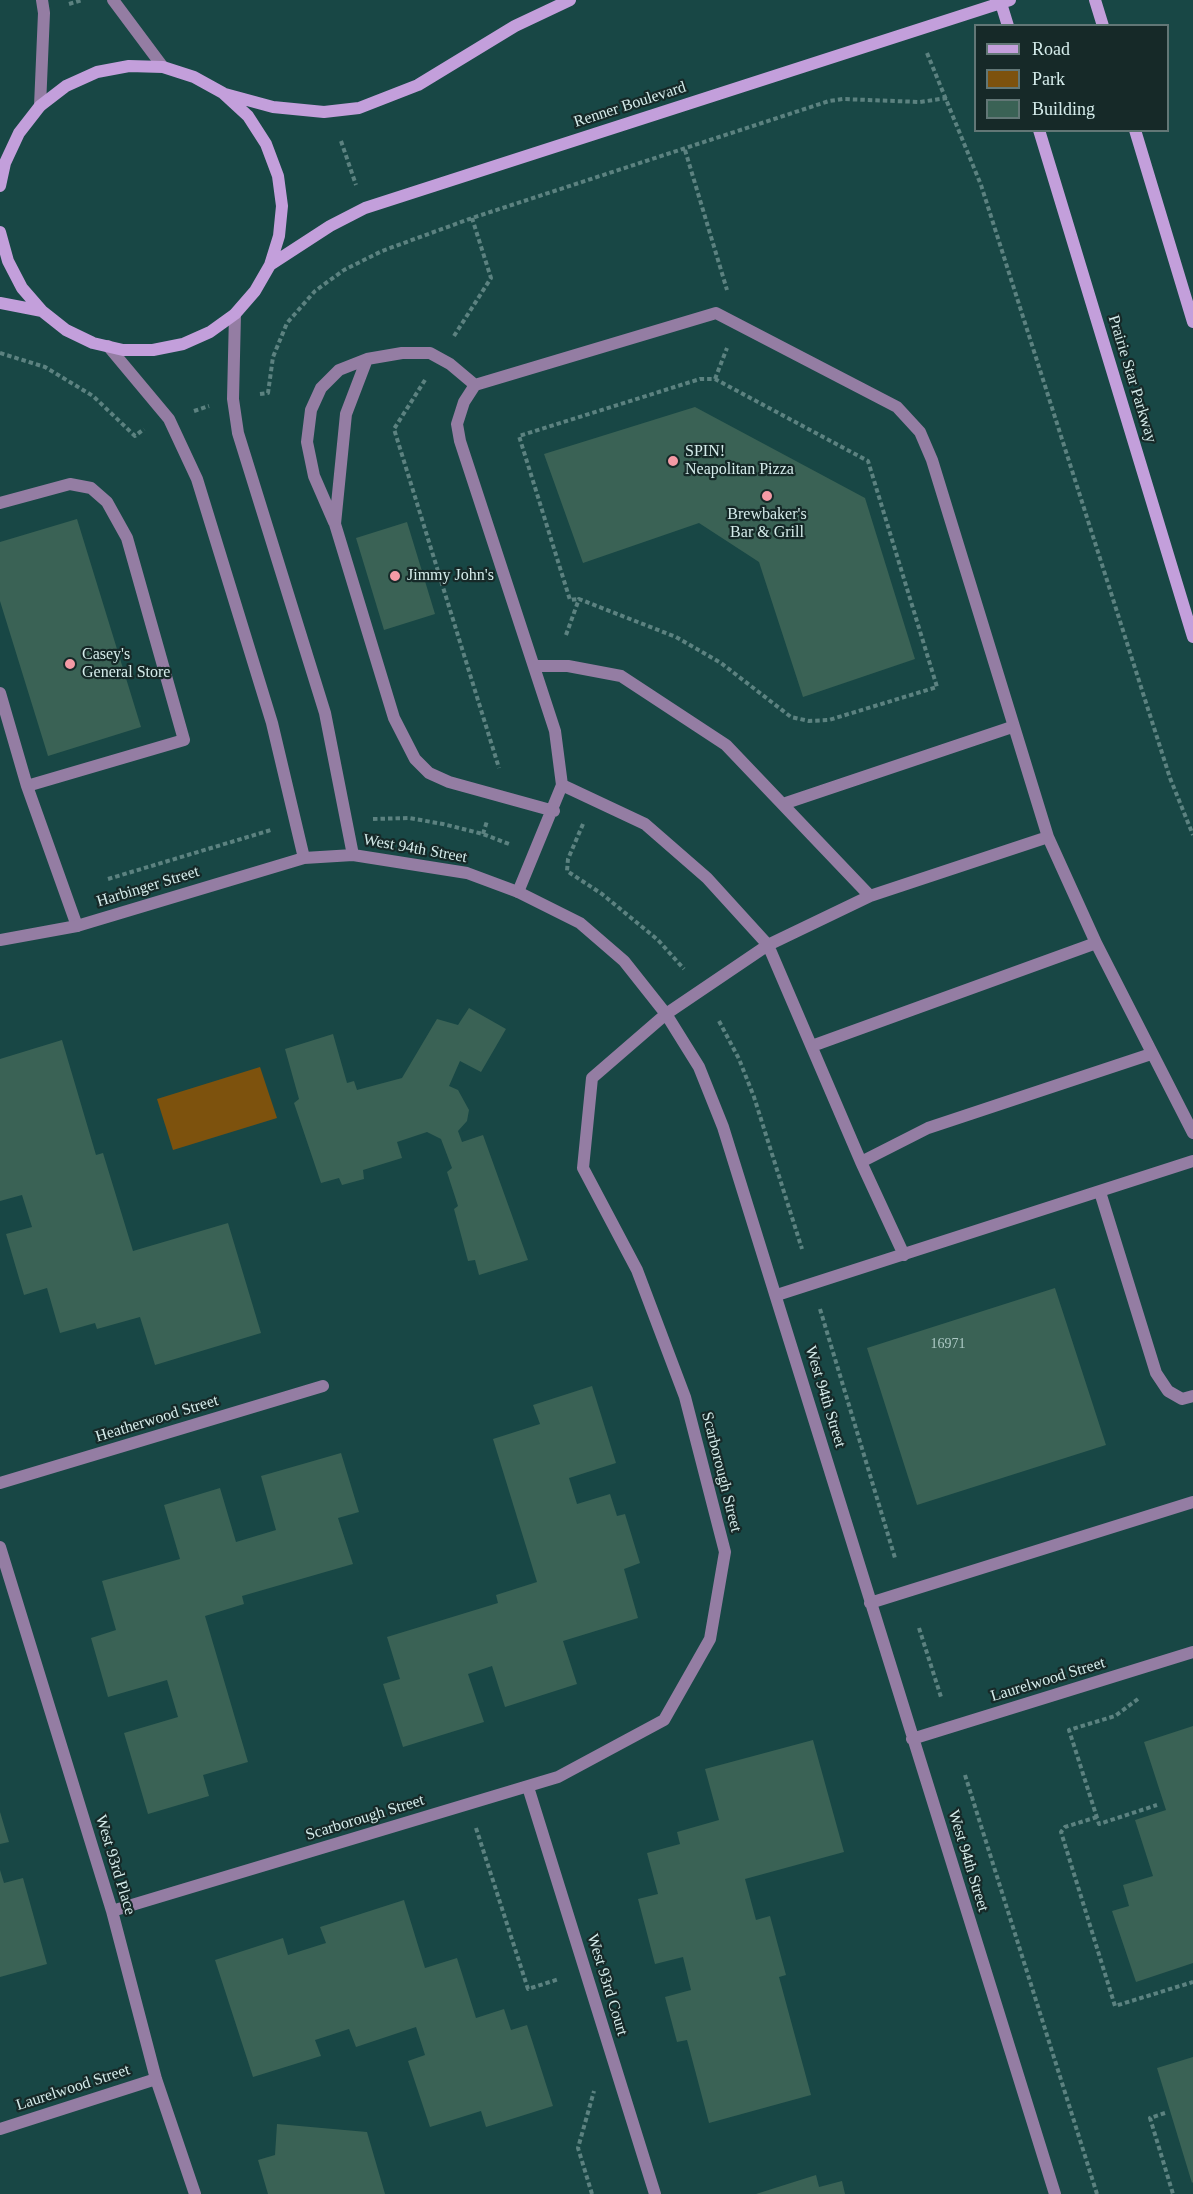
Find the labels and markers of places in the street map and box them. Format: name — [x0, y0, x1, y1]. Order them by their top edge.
place label: SPIN! Neapolitan Pizza — [685, 442, 794, 480]
marker: SPIN! Neapolitan Pizza — [666, 454, 680, 468]
marker: Brewbaker's Bar & Grill — [760, 489, 774, 503]
place label: Brewbaker's Bar & Grill — [727, 505, 807, 543]
place label: Jimmy John's — [407, 566, 494, 586]
marker: Jimmy John's — [388, 569, 402, 583]
place label: Casey's General Store — [82, 645, 170, 683]
marker: Casey's General Store — [63, 657, 77, 671]

